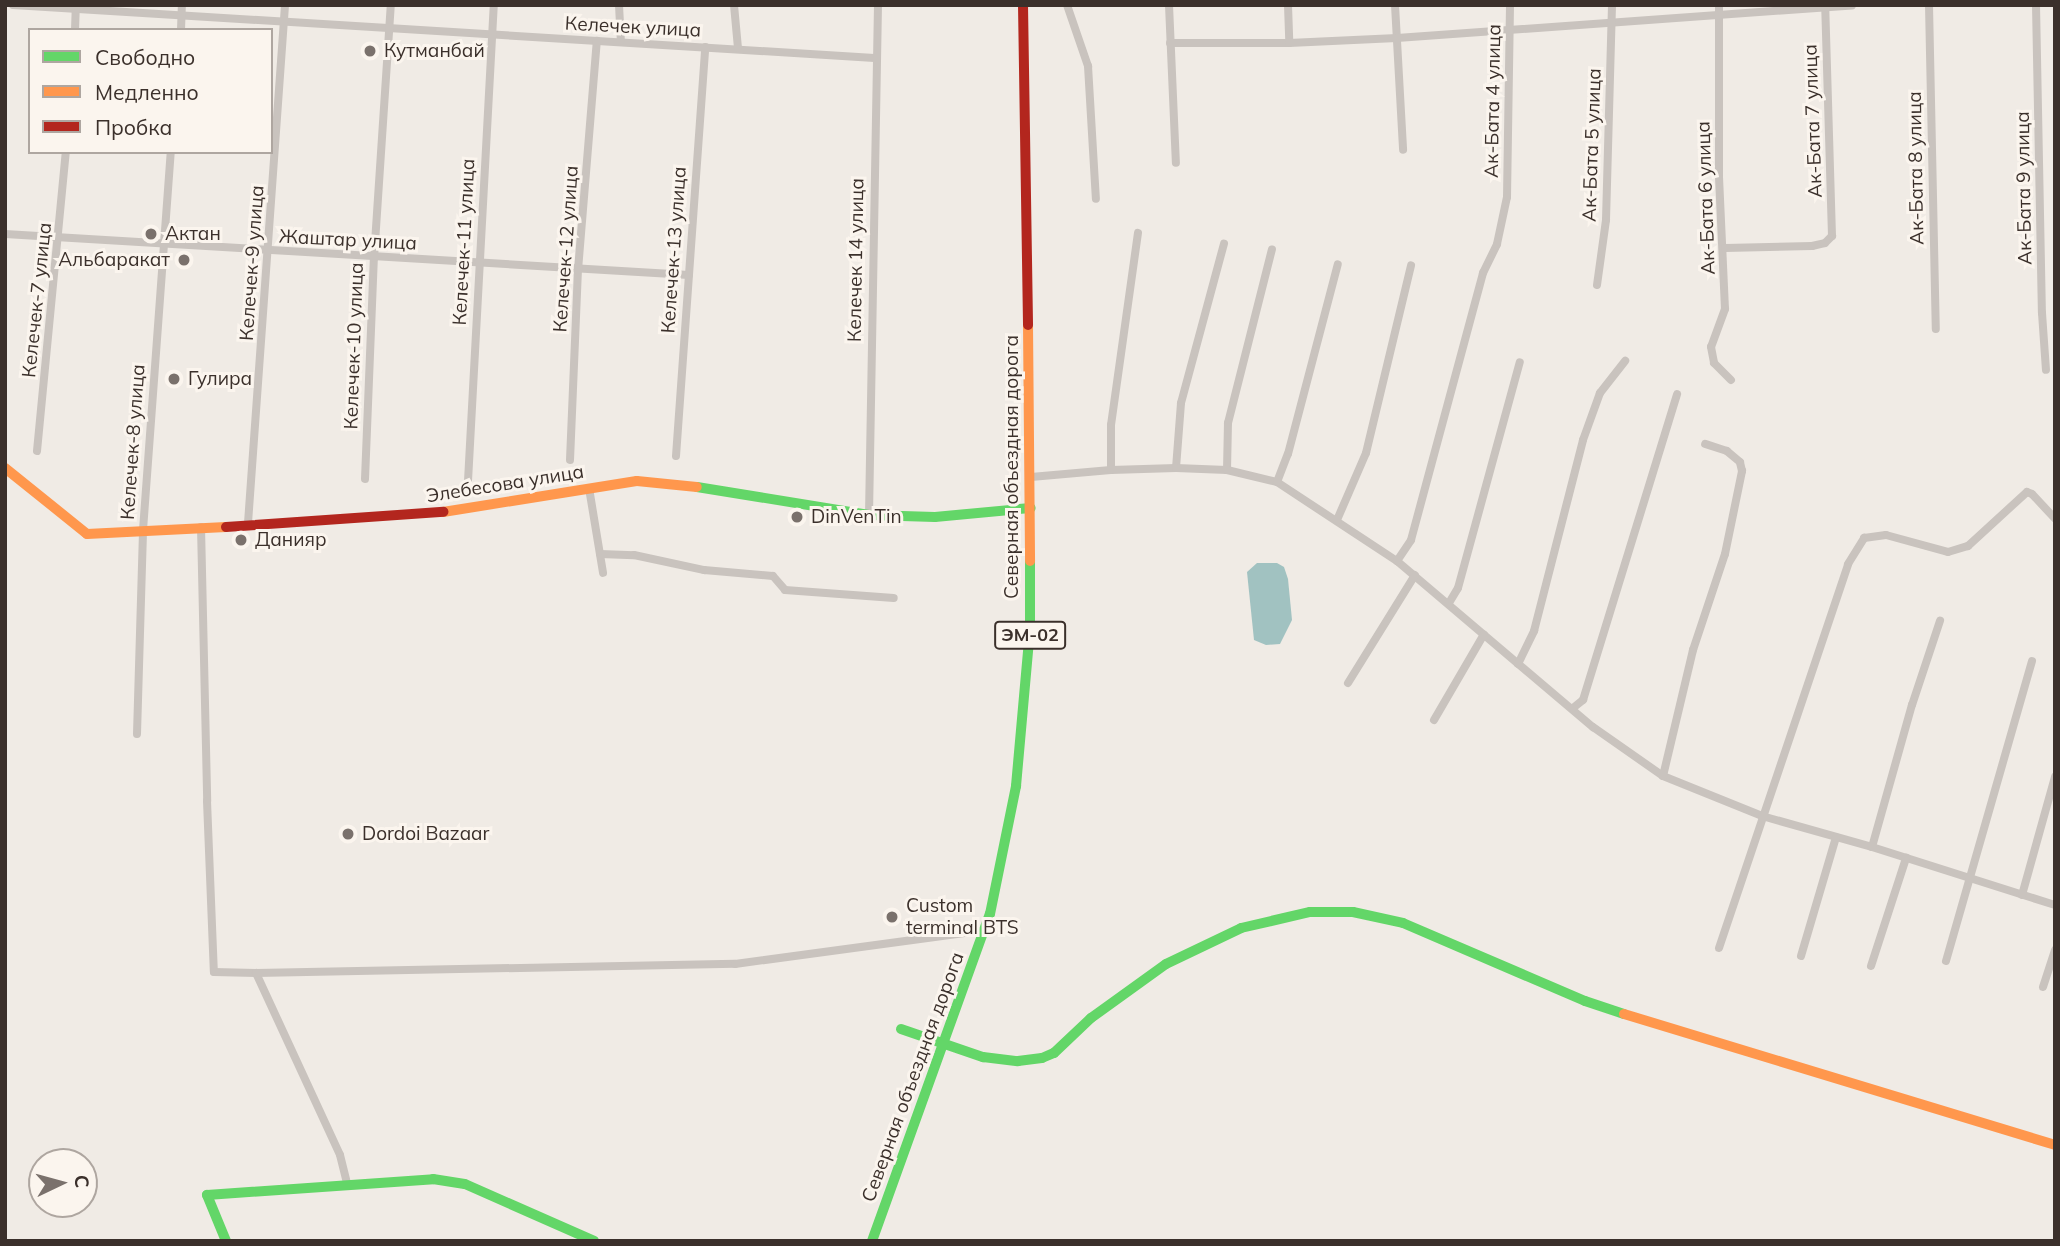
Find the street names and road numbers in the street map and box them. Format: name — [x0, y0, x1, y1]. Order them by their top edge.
street label: Келечек улица — [564, 12, 702, 42]
street label: Ак-Бата 4 улица — [1480, 24, 1506, 178]
street label: Ак-Бата 7 улица — [1799, 44, 1827, 198]
street label: Ак-Бата 5 улица — [1578, 68, 1606, 222]
street label: Ак-Бата 8 улица — [1903, 91, 1929, 245]
street label: Ак-Бата 9 улица — [2011, 111, 2037, 265]
street label: Ак-Бата 6 улица — [1692, 121, 1720, 275]
street label: Келечек-11 улица — [448, 158, 480, 326]
street label: Келечек-12 улица — [549, 165, 583, 333]
street label: Келечек-13 улица — [657, 166, 691, 334]
street label: Келечек 14 улица — [843, 178, 869, 342]
street label: Келечек-9 улица — [235, 184, 269, 342]
street label: Келечек-7 улица — [18, 221, 56, 379]
street label: Жаштар улица — [278, 225, 418, 255]
street label: Келечек-10 улица — [340, 262, 368, 430]
street label: Северная объездная дорога — [1001, 335, 1023, 599]
street label: Келечек-8 улица — [116, 363, 150, 521]
street label: Элебесова улица — [425, 460, 585, 508]
road number: ЭМ-02 — [993, 620, 1067, 650]
street label: Северная объездная дорога — [857, 949, 969, 1205]

